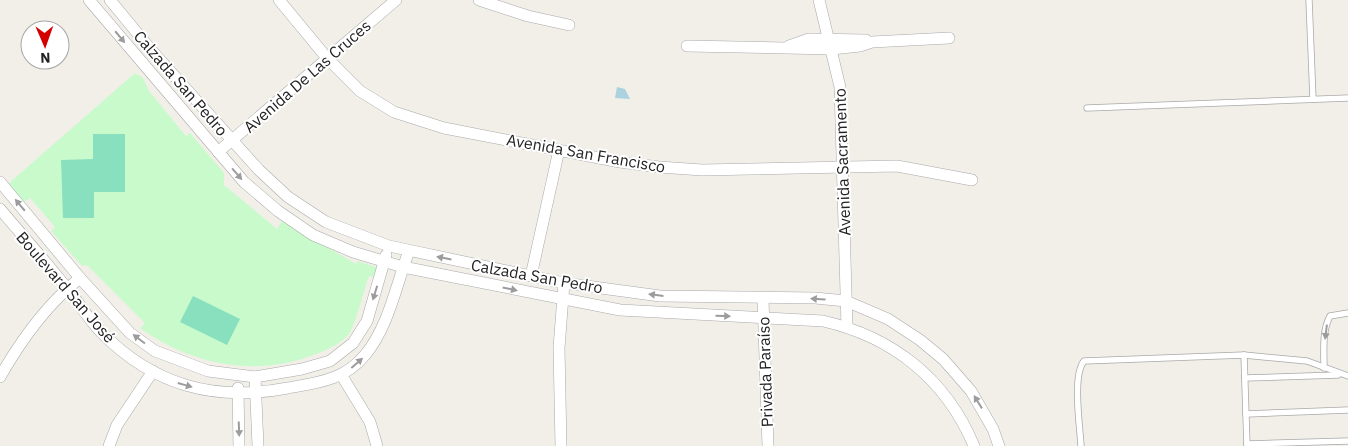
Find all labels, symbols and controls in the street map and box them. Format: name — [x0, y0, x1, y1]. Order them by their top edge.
street label: Avenida De Las Cruces — [239, 15, 375, 137]
north arrow — [20, 20, 70, 70]
street label: Calzada San Pedro — [130, 26, 232, 140]
one-way arrow — [115, 30, 126, 43]
text: N — [40, 49, 51, 67]
street label: Avenida Sacramento — [829, 88, 855, 236]
street label: Avenida San Francisco — [505, 129, 667, 177]
one-way arrow — [232, 167, 243, 180]
one-way arrow — [14, 199, 25, 212]
street label: Boulevard San José — [12, 227, 120, 347]
one-way arrow — [437, 254, 452, 262]
street label: Calzada San Pedro — [470, 255, 604, 297]
one-way arrow — [371, 286, 379, 301]
one-way arrow — [502, 286, 518, 294]
one-way arrow — [648, 291, 664, 299]
one-way arrow — [810, 295, 826, 303]
one-way arrow — [715, 312, 731, 320]
street label: Privada Paraíso — [753, 316, 777, 428]
one-way arrow — [1322, 325, 1330, 341]
one-way arrow — [133, 334, 146, 345]
one-way arrow — [350, 357, 362, 369]
one-way arrow — [177, 381, 192, 389]
one-way arrow — [974, 396, 983, 409]
one-way arrow — [235, 421, 243, 437]

